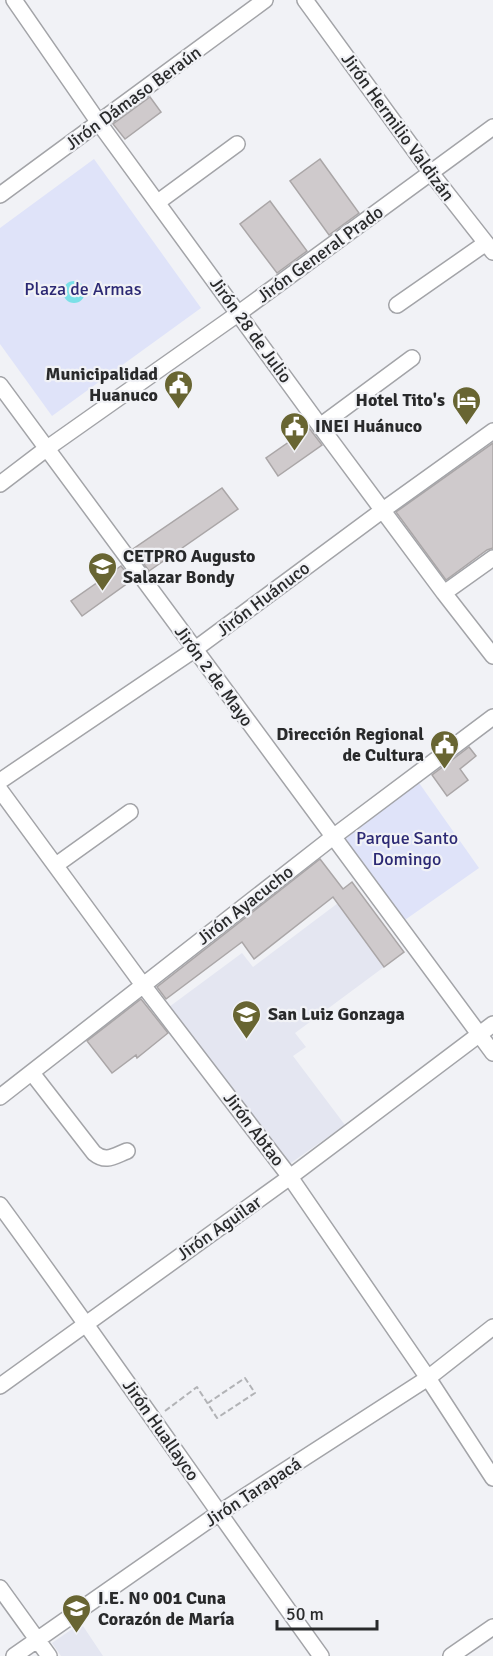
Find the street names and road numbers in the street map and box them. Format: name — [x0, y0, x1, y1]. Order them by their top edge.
street label: Jirón Dámaso Beraún — [61, 41, 205, 155]
street label: Jirón Hermilio Valdizán — [337, 49, 459, 205]
street label: Jirón General Prado — [252, 201, 388, 307]
street label: Jirón 28 de Julio — [205, 273, 297, 387]
street label: Jirón Huánuco — [212, 557, 314, 641]
street label: Jirón 2 de Mayo — [170, 621, 258, 731]
street label: Jirón Ayacucho — [192, 861, 298, 949]
street label: Jirón Abtao — [219, 1087, 289, 1171]
street label: Jirón Aguilar — [172, 1191, 266, 1265]
street label: Jirón Huallayco — [118, 1375, 204, 1485]
street label: Jirón Tarapacá — [201, 1453, 305, 1531]

